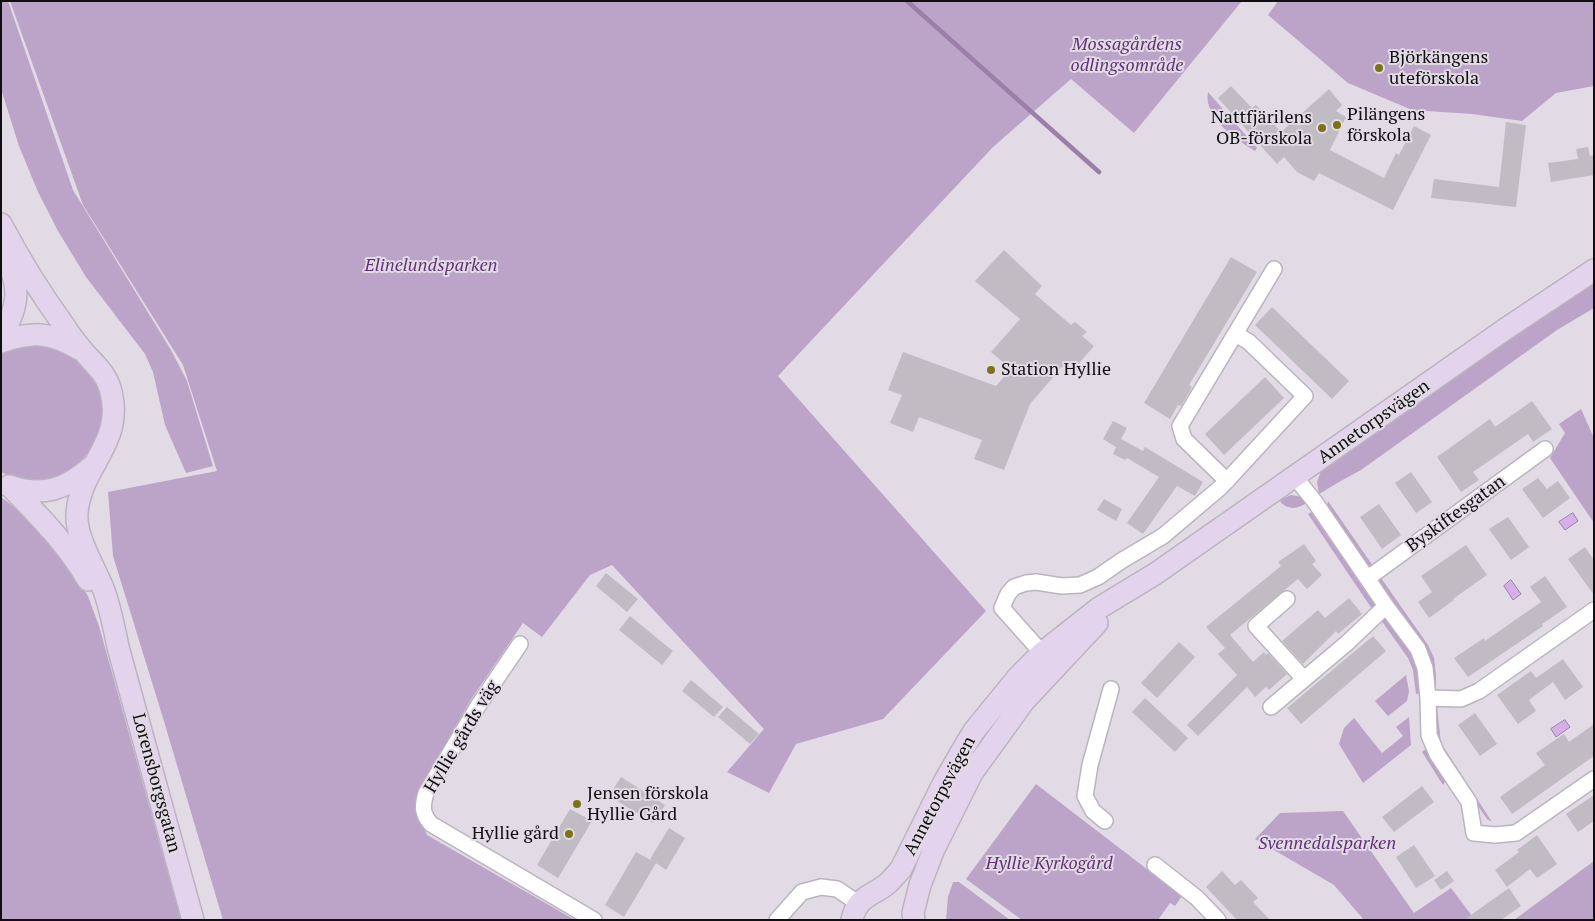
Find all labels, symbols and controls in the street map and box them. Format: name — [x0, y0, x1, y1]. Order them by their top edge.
park label: Mossagårdens odlingsområde — [1071, 34, 1183, 76]
place label: Björkängens uteförskola — [1389, 47, 1488, 90]
marker: Björkängens uteförskola — [1373, 62, 1385, 74]
place label: Pilängens förskola — [1347, 104, 1425, 146]
place label: Nattfjärilens OB-förskola — [1211, 107, 1312, 150]
marker: Pilängens förskola — [1331, 119, 1343, 131]
marker: Nattfjärilens OB-förskola — [1316, 122, 1328, 134]
park label: Elinelundsparken — [364, 255, 498, 277]
place label: Station Hyllie — [1001, 359, 1111, 381]
marker: Station Hyllie — [985, 364, 997, 376]
street label: Annetorpsvägen — [1314, 375, 1434, 469]
street label: Byskiftesgatan — [1402, 471, 1510, 557]
street label: Hyllie gårds väg — [420, 677, 504, 797]
street label: Lorensborgsgatan — [127, 711, 185, 855]
street label: Annetorpsvägen — [900, 733, 980, 859]
place label: Jensen förskola Hyllie Gård — [587, 783, 709, 826]
marker: Jensen förskola Hyllie Gård — [571, 798, 583, 810]
place label: Hyllie gård — [472, 823, 559, 845]
marker: Hyllie gård — [563, 828, 575, 840]
park label: Svennedalsparken — [1258, 833, 1396, 855]
park label: Hyllie Kyrkogård — [985, 853, 1113, 875]

